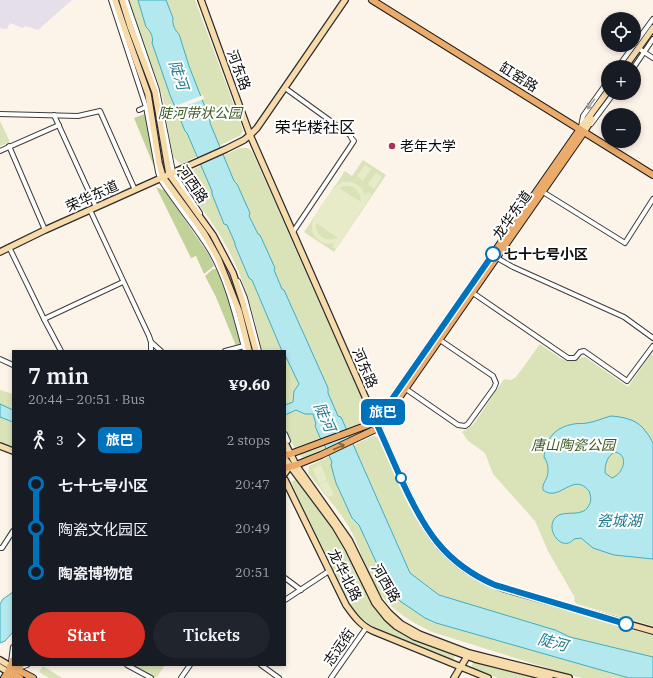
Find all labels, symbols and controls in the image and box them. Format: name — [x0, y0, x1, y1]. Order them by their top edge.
map controls — [601, 12, 641, 148]
button: locate — [601, 12, 641, 52]
street label: 河东路 — [223, 47, 255, 93]
water label: 陡河 — [165, 58, 194, 95]
street label: 缸窑路 — [496, 58, 542, 96]
button: + — [601, 60, 641, 100]
one-way arrow — [587, 99, 596, 110]
park label: 陡河带状公园 — [158, 104, 244, 122]
button: − — [601, 108, 641, 148]
district label: 荣华楼社区 — [275, 117, 355, 137]
place label: 老年大学 — [400, 137, 456, 155]
marker: 老年大学 — [387, 141, 397, 151]
street label: 河西路 — [174, 162, 212, 206]
street label: 荣华东道 — [63, 176, 121, 216]
street label: 龙华东道 — [489, 187, 535, 243]
place label: 七十七号小区 — [504, 245, 588, 263]
marker: 七十七号小区 — [485, 246, 501, 262]
street label: 河东路 — [348, 345, 382, 391]
text: 7 min — [28, 361, 89, 390]
text: ¥9.60 — [229, 375, 270, 394]
text: 20:44 – 20:51 · Bus — [28, 391, 145, 408]
water label: 陡河 — [310, 399, 341, 437]
line badge: 旅巴 — [365, 399, 401, 425]
text: 旅巴 — [369, 403, 397, 421]
icon: walk — [28, 429, 50, 451]
icon: forward — [70, 429, 92, 451]
text: 旅巴 — [106, 431, 134, 449]
text: 3 — [56, 432, 64, 449]
text: 2 stops — [227, 432, 270, 449]
park label: 唐山陶瓷公园 — [531, 436, 617, 454]
one-way arrow — [332, 443, 344, 450]
unlabelled marker — [395, 472, 407, 484]
text: 七十七号小区 — [58, 476, 148, 495]
text: 20:47 — [235, 476, 270, 493]
water label: 瓷城湖 — [596, 511, 643, 530]
text: 陶瓷文化园区 — [58, 520, 148, 539]
text: 20:49 — [235, 520, 270, 537]
street label: 龙华北路 — [324, 546, 366, 604]
street label: 河西路 — [368, 560, 404, 606]
text: 陶瓷博物馆 — [58, 564, 133, 583]
text: 20:51 — [235, 564, 270, 581]
button: Start — [28, 612, 145, 658]
button: Tickets — [153, 612, 270, 658]
unlabelled marker — [618, 616, 634, 632]
street label: 志远街 — [320, 625, 358, 669]
water label: 陡河 — [536, 629, 573, 656]

